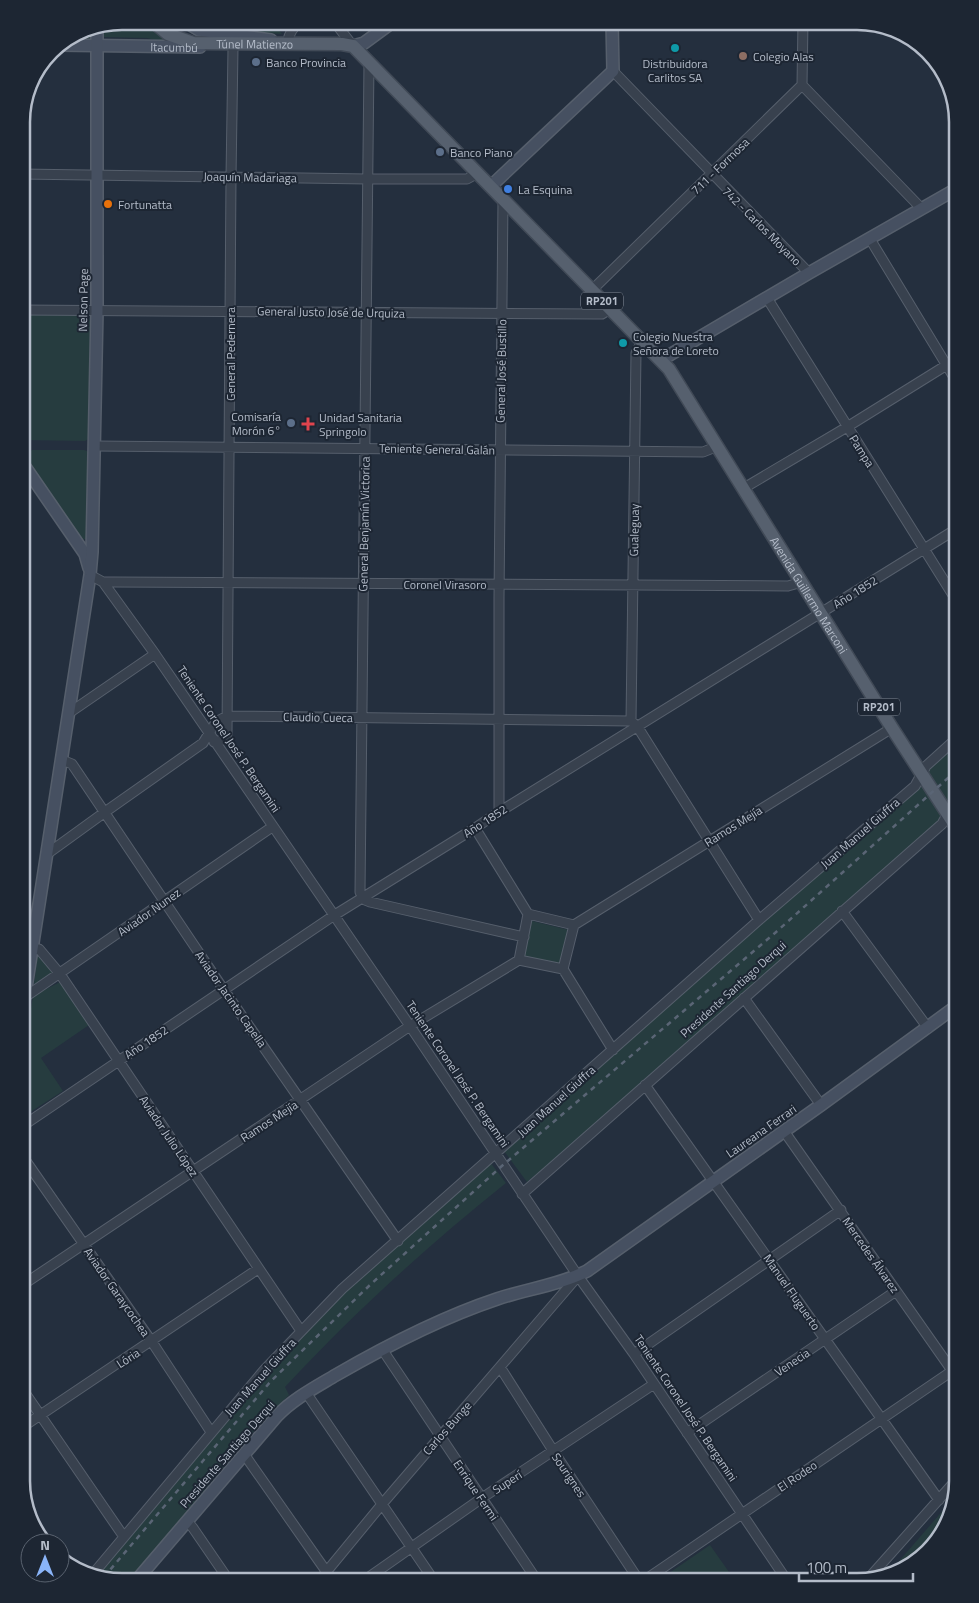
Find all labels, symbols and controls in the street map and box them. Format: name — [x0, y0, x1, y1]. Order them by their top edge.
street label: Túnel Matienzo — [216, 34, 293, 53]
street label: Itacumbú — [150, 37, 198, 56]
marker: Distribuidora Carlitos SA — [669, 42, 681, 54]
place label: Colegio Alas — [753, 47, 814, 66]
marker: Colegio Alas — [737, 50, 749, 62]
place label: Banco Provincia — [266, 53, 346, 72]
place label: Distribuidora Carlitos SA — [642, 54, 708, 87]
marker: Banco Provincia — [250, 56, 262, 68]
street label: 711 - Formosa — [686, 133, 754, 199]
place label: Banco Piano — [450, 143, 513, 162]
marker: Banco Piano — [434, 146, 446, 158]
street label: Joaquín Madariaga — [203, 167, 297, 187]
place label: La Esquina — [518, 180, 572, 199]
street label: 742 - Carlos Moyano — [718, 182, 806, 270]
marker: La Esquina — [502, 183, 514, 195]
place label: Fortunatta — [118, 195, 172, 214]
marker: Fortunatta — [102, 198, 114, 210]
street label: Nelson Page — [73, 268, 93, 332]
road number: RP201 — [581, 292, 623, 310]
street label: General Justo José de Urquiza — [257, 301, 405, 323]
street label: General Pedernera — [221, 307, 240, 401]
street label: General José Bustillo — [491, 319, 511, 423]
place label: Colegio Nuestra Señora de Loreto — [633, 327, 719, 360]
marker: Colegio Nuestra Señora de Loreto — [617, 337, 629, 349]
place label: Comisaría Morón 6° — [231, 407, 281, 440]
place label: Unidad Sanitaria Springolo — [319, 408, 402, 441]
marker: Comisaría Morón 6° — [285, 417, 297, 429]
marker: Unidad Sanitaria Springolo — [301, 417, 315, 431]
street label: Pampa — [845, 431, 879, 471]
street label: Teniente General Galán — [379, 438, 495, 460]
street label: General Benjamín Victorica — [353, 456, 375, 592]
street label: Gualeguay — [624, 503, 644, 557]
street label: Avenida Guillermo Marconi — [766, 532, 853, 657]
street label: Año 1852 — [829, 571, 881, 613]
street label: Coronel Virasoro — [403, 575, 487, 594]
street label: Teniente Coronel José P. Bergamini — [173, 662, 285, 816]
road number: RP201 — [858, 699, 900, 716]
street label: Claudio Cueca — [283, 707, 353, 727]
street label: Juan Manuel Giuffra — [816, 793, 904, 873]
street label: Año 1852 — [459, 800, 511, 842]
street label: Ramos Mejía — [700, 801, 766, 851]
street label: Aviador Nunez — [114, 883, 184, 941]
street label: Presidente Santiago Derqui — [676, 936, 790, 1042]
street label: Aviador Jacinto Capella — [190, 947, 272, 1051]
street label: Teniente Coronel José P. Bergamini — [402, 997, 514, 1151]
street label: Año 1852 — [120, 1020, 172, 1064]
street label: Juan Manuel Giuffra — [513, 1061, 599, 1141]
street label: Aviador Julio López — [135, 1091, 203, 1181]
street label: Ramos Mejía — [236, 1095, 302, 1147]
street label: Laureana Ferrari — [722, 1100, 800, 1162]
street label: Mercedes Álvarez — [838, 1213, 904, 1297]
street label: Aviador Garaycochea — [79, 1243, 155, 1341]
street label: Manuel Fluguerto — [759, 1250, 825, 1334]
street label: Teniente Coronel José P. Bergamini — [630, 1331, 742, 1485]
street label: Juan Manuel Giuffra — [220, 1334, 300, 1420]
street label: Lória — [112, 1343, 144, 1373]
street label: Venecia — [771, 1343, 813, 1381]
street label: Presidente Santiago Derqui — [175, 1396, 279, 1512]
street label: Carlos Bunge — [418, 1397, 476, 1459]
street label: Sourignes — [547, 1449, 591, 1501]
street label: Enrique Fermi — [448, 1456, 504, 1524]
street label: El Rodeo — [773, 1456, 821, 1496]
street label: Superí — [488, 1465, 527, 1499]
north arrow — [20, 1533, 70, 1583]
text: N — [40, 1534, 50, 1555]
scale bar — [799, 1550, 913, 1582]
text: 100 m — [806, 1556, 847, 1579]

